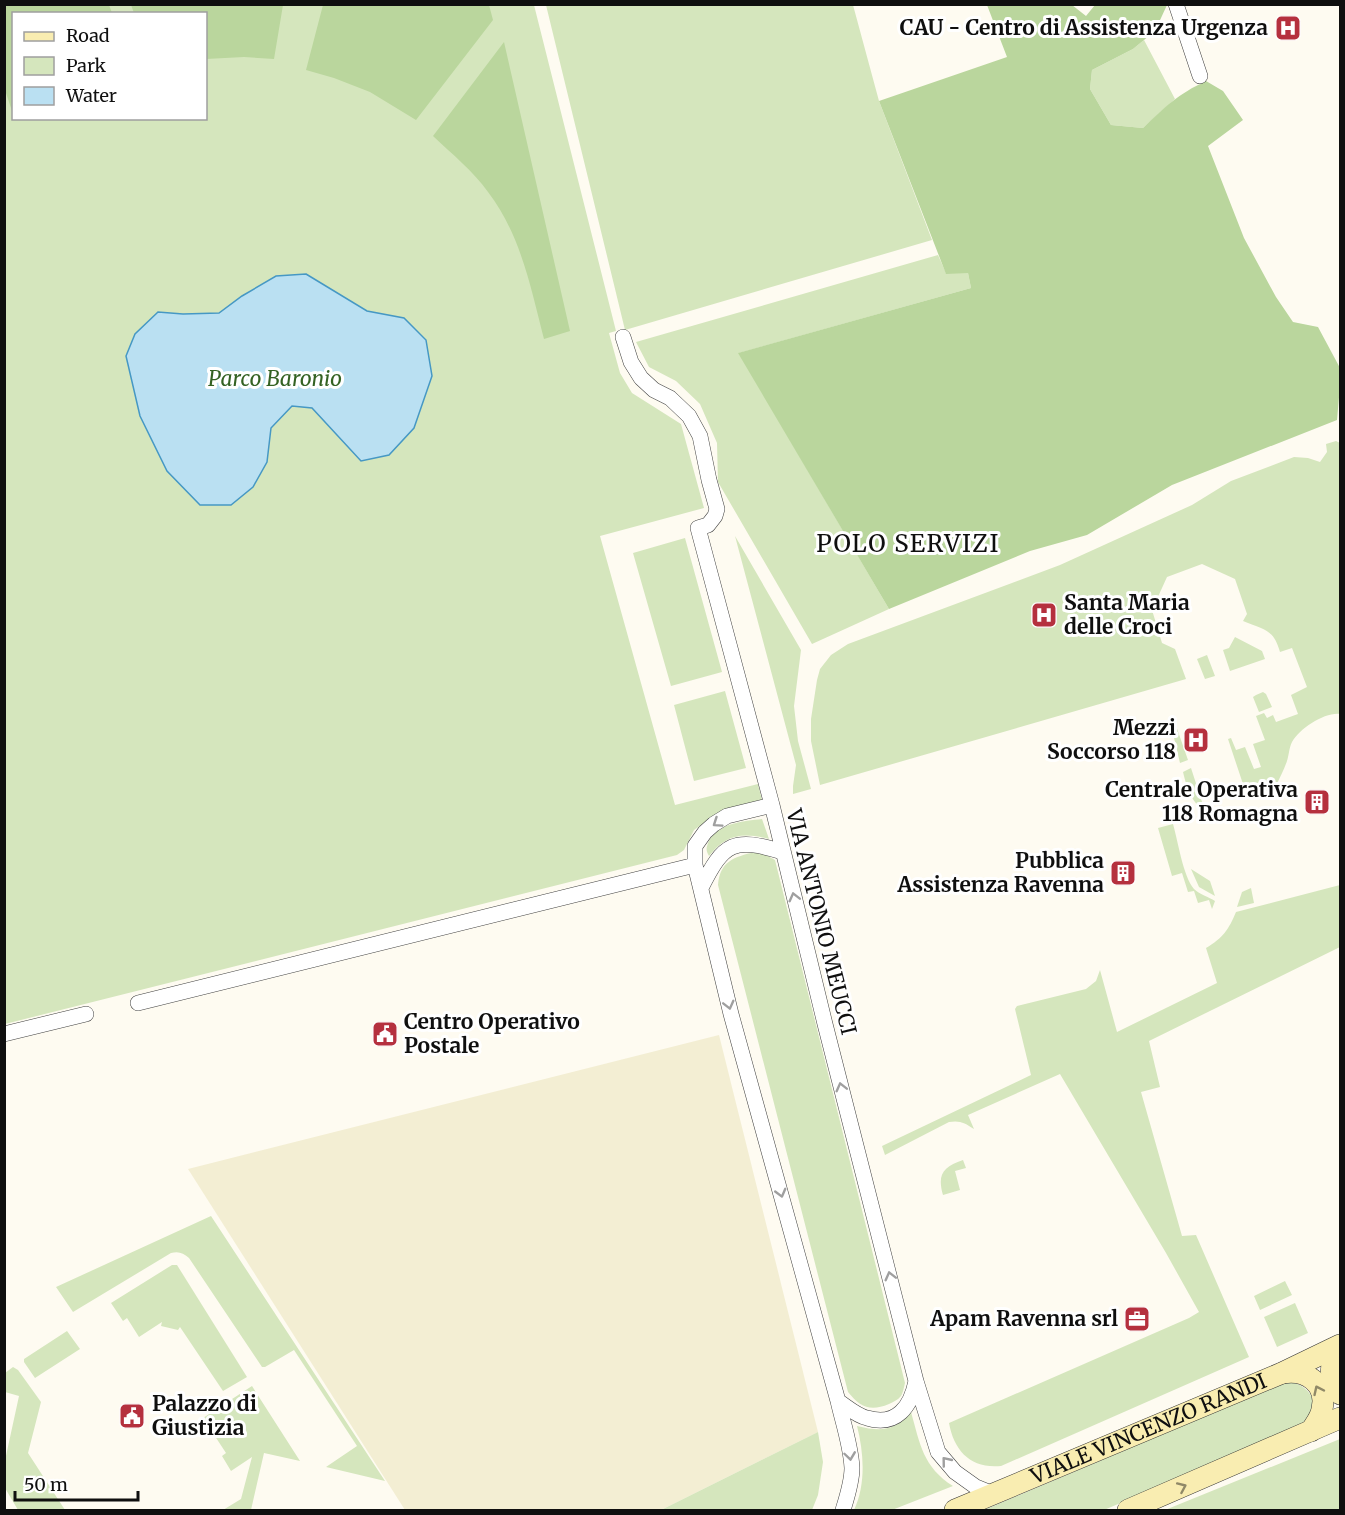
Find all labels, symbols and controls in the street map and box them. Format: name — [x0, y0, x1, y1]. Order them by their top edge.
legend — [12, 12, 207, 120]
hospital icon: CAU - Centro di Assistenza Urgenza — [1273, 13, 1303, 43]
place label: CAU - Centro di Assistenza Urgenza — [900, 14, 1268, 41]
text: Road — [66, 24, 110, 47]
text: Park — [66, 54, 107, 77]
text: Water — [65, 84, 117, 107]
park label: Parco Baronio — [208, 365, 342, 392]
district label: POLO SERVIZI — [816, 528, 1000, 559]
place label: Santa Maria delle Croci — [1064, 589, 1190, 640]
hospital icon: Santa Maria delle Croci — [1029, 600, 1059, 630]
place label: Mezzi Soccorso 118 — [1047, 714, 1176, 765]
hospital icon: Mezzi Soccorso 118 — [1181, 725, 1211, 755]
place label: Centrale Operativa 118 Romagna — [1105, 776, 1298, 827]
building icon: Centrale Operativa 118 Romagna — [1302, 787, 1332, 817]
street label: VIA ANTONIO MEUCCI — [780, 805, 863, 1038]
one-way arrow — [712, 816, 723, 827]
place label: Pubblica Assistenza Ravenna — [896, 847, 1104, 898]
building icon: Pubblica Assistenza Ravenna — [1108, 858, 1138, 888]
one-way arrow — [789, 892, 802, 902]
one-way arrow — [722, 1000, 735, 1010]
place label: Centro Operativo Postale — [404, 1008, 580, 1059]
public building icon: Centro Operativo Postale — [370, 1019, 400, 1049]
one-way arrow — [836, 1082, 849, 1092]
one-way arrow — [773, 1188, 786, 1198]
one-way arrow — [884, 1271, 897, 1281]
office icon: Apam Ravenna srl — [1122, 1304, 1152, 1334]
place label: Apam Ravenna srl — [929, 1305, 1118, 1332]
street label: VIALE VINCENZO RANDI — [1026, 1367, 1271, 1490]
one-way arrow — [1314, 1385, 1326, 1396]
place label: Palazzo di Giustizia — [152, 1390, 257, 1441]
public building icon: Palazzo di Giustizia — [117, 1401, 147, 1431]
one-way arrow — [844, 1451, 856, 1460]
one-way arrow — [942, 1457, 953, 1468]
scale bar — [15, 1464, 138, 1502]
text: 50 m — [24, 1473, 68, 1496]
one-way arrow — [1176, 1482, 1187, 1494]

